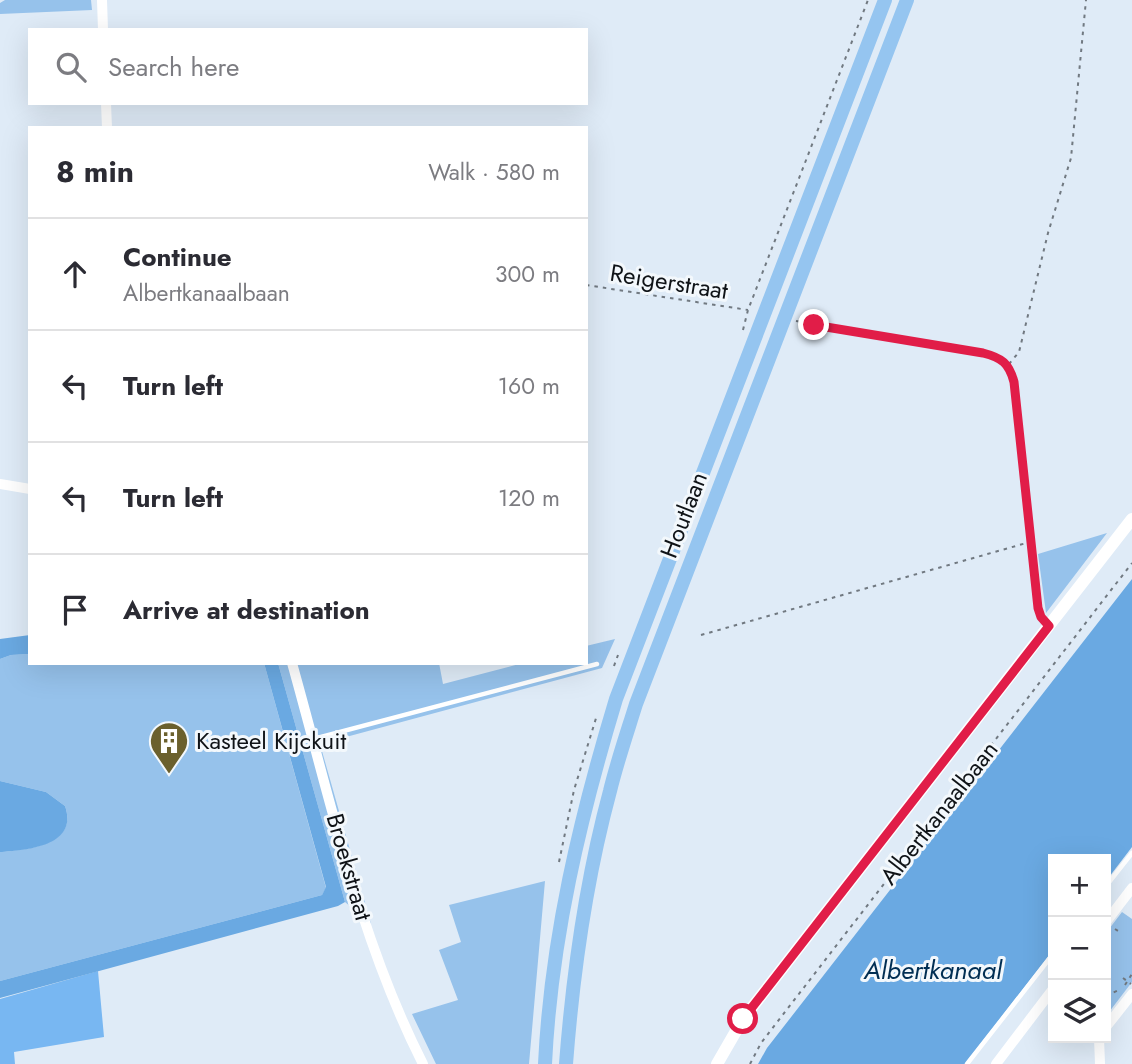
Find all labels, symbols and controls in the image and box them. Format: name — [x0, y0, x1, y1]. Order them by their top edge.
search box — [28, 28, 588, 105]
icon: search — [52, 48, 90, 86]
text: Search here — [108, 48, 240, 86]
text: 8 min — [56, 150, 134, 193]
text: Walk · 580 m — [428, 155, 560, 189]
text: Continue — [123, 238, 232, 276]
icon: ahead — [56, 255, 94, 293]
street label: Reigerstraat — [608, 255, 731, 308]
text: 300 m — [495, 257, 560, 291]
text: Albertkanaalbaan — [123, 276, 290, 310]
route end — [798, 309, 829, 340]
icon: left — [56, 367, 94, 405]
text: Turn left — [123, 367, 223, 405]
text: 160 m — [498, 369, 560, 403]
street label: Houtlaan — [651, 467, 716, 563]
icon: left — [56, 479, 94, 517]
text: Turn left — [123, 479, 223, 517]
text: 120 m — [498, 481, 560, 515]
icon: arrive — [56, 591, 94, 629]
text: Arrive at destination — [123, 591, 370, 629]
building icon: Kasteel Kijckuit — [148, 720, 190, 775]
place label: Kasteel Kijckuit — [196, 723, 346, 758]
street label: Albertkanaalbaan — [871, 733, 1006, 892]
street label: Broekstraat — [318, 809, 381, 925]
map controls — [1048, 854, 1111, 1043]
button: + — [1048, 854, 1111, 917]
button: − — [1048, 917, 1111, 980]
water label: Albertkanaal — [863, 951, 1003, 989]
button: layers — [1048, 980, 1111, 1043]
route start — [727, 1003, 758, 1034]

